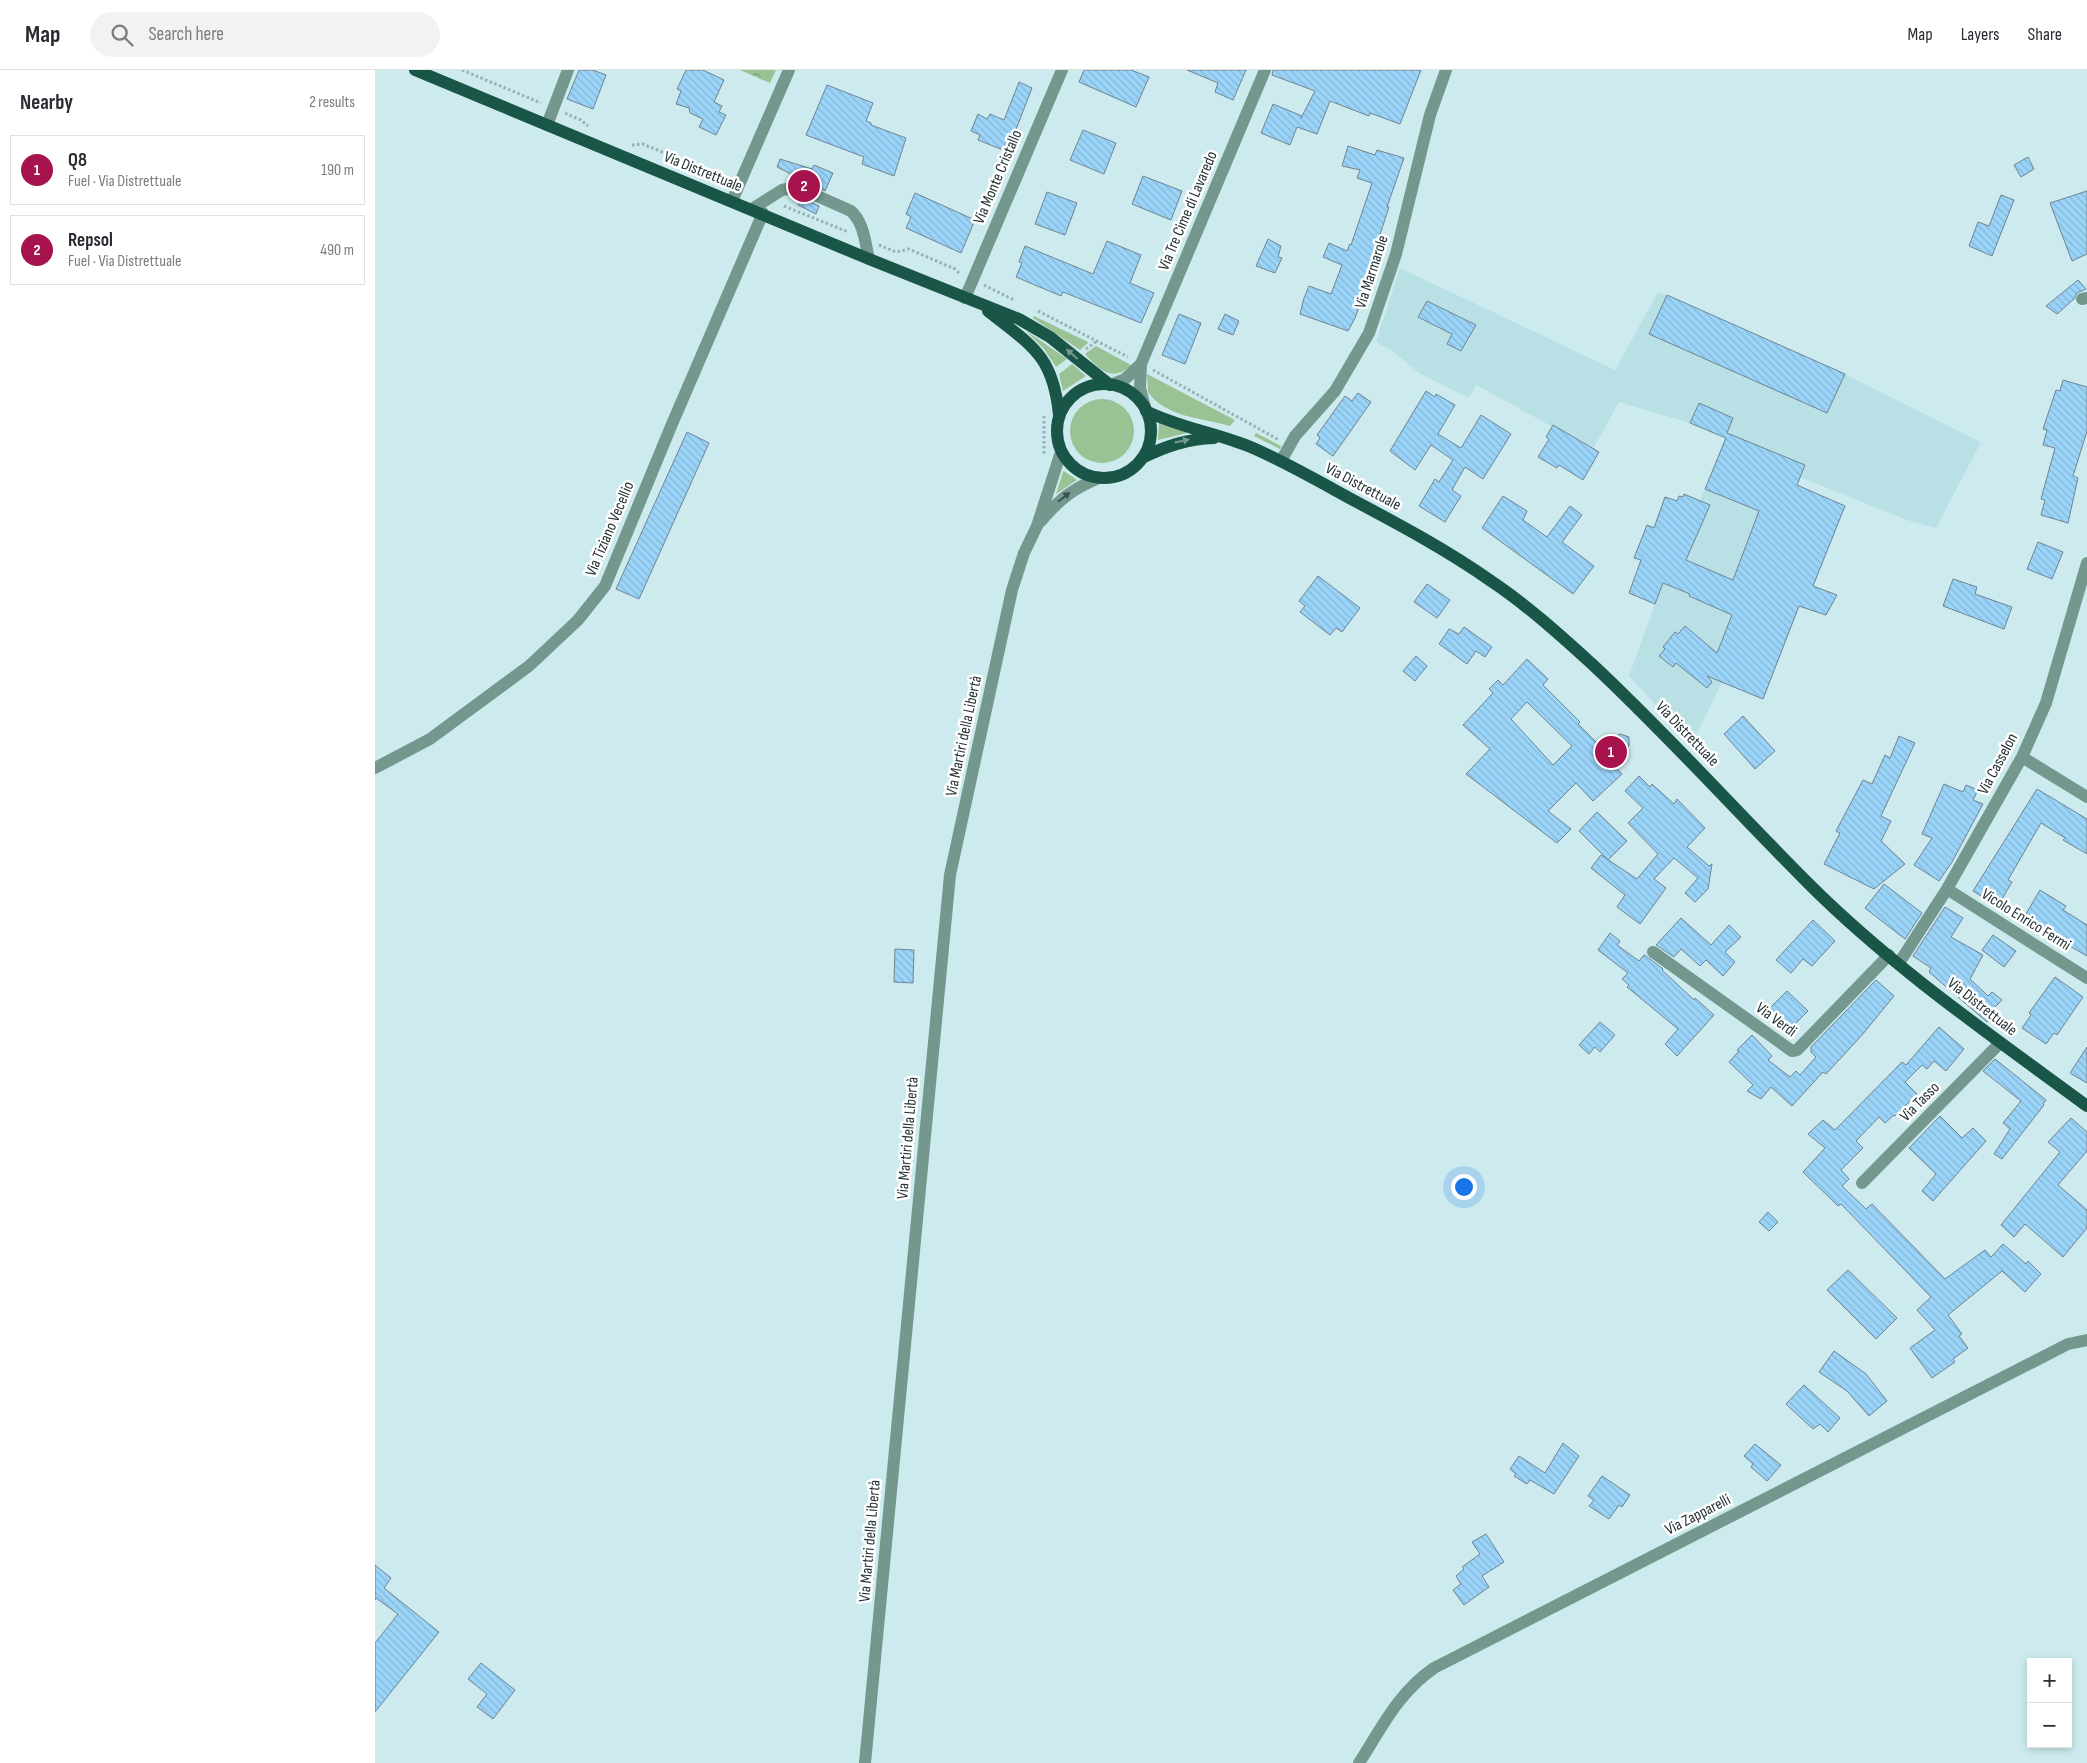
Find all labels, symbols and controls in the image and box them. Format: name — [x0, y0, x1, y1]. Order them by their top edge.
search box — [90, 12, 440, 57]
text: Map — [25, 20, 60, 49]
icon: search — [108, 21, 136, 49]
text: Search here — [148, 23, 224, 46]
text: Map — [1908, 24, 1933, 45]
text: Layers — [1961, 24, 2000, 45]
text: Share — [2028, 24, 2062, 45]
text: Nearby — [20, 90, 73, 115]
text: 2 results — [309, 93, 355, 112]
street label: Via Monte Cristallo — [970, 127, 1026, 227]
street label: Via Distrettuale — [661, 148, 745, 196]
street label: Via Tre Cime di Lavaredo — [1154, 148, 1222, 274]
text: Q8 — [68, 149, 87, 172]
text: 1 — [34, 161, 40, 180]
text: 190 m — [321, 161, 354, 180]
pin: 2 — [788, 167, 820, 205]
text: Fuel · Via Distrettuale — [68, 172, 182, 191]
text: Repsol — [68, 229, 113, 252]
street label: Via Marmarole — [1351, 233, 1393, 311]
text: 2 — [33, 241, 41, 260]
text: 490 m — [320, 241, 354, 260]
text: Fuel · Via Distrettuale — [68, 252, 182, 271]
one-way arrow — [1067, 348, 1079, 360]
one-way arrow — [1175, 437, 1190, 445]
street label: Via Distrettuale — [1322, 459, 1404, 515]
street label: Via Tiziano Vecellio — [582, 479, 638, 579]
one-way arrow — [1057, 491, 1070, 502]
street label: Via Martiri della Libertà — [942, 674, 986, 798]
street label: Via Distrettuale — [1651, 698, 1723, 770]
street label: Via Casselon — [1974, 730, 2022, 798]
pin: 1 — [1595, 733, 1627, 771]
street label: Vicolo Enrico Fermi — [1978, 885, 2074, 955]
street label: Via Distrettuale — [1943, 974, 2021, 1040]
street label: Via Verdi — [1752, 999, 1800, 1041]
street label: Via Martiri della Libertà — [893, 1076, 923, 1200]
street label: Via Tasso — [1896, 1078, 1944, 1126]
your location — [1451, 1174, 1477, 1200]
street label: Via Martiri della Libertà — [855, 1479, 885, 1603]
street label: Via Zapparelli — [1662, 1490, 1734, 1540]
map controls — [2027, 1658, 2072, 1748]
button: + — [2027, 1658, 2072, 1703]
button: − — [2027, 1703, 2072, 1748]

